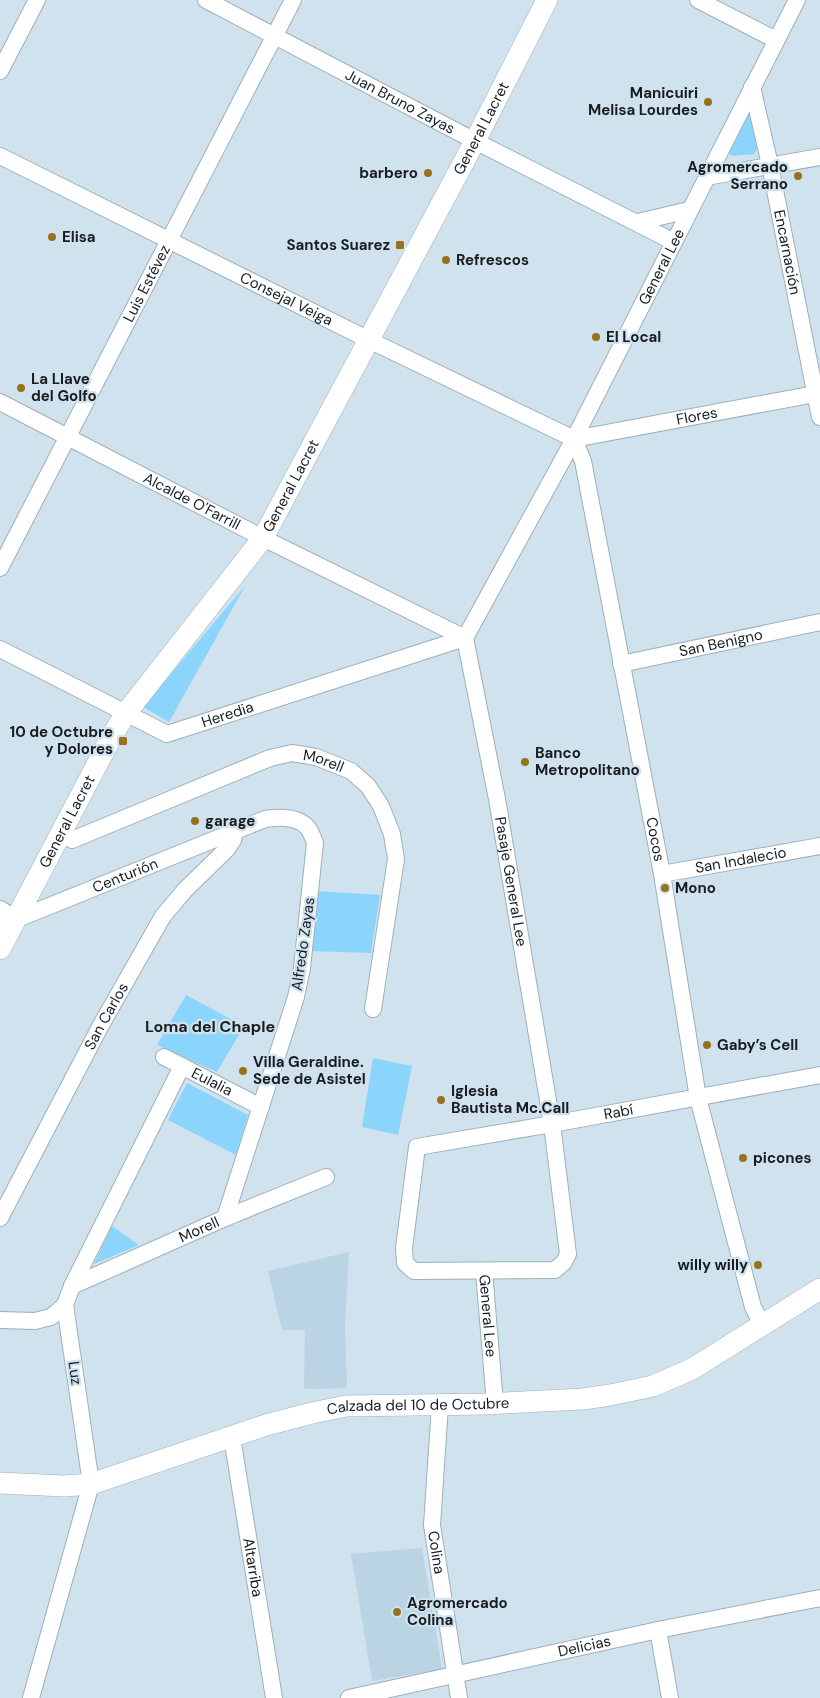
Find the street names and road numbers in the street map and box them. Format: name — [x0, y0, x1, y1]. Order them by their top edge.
street label: Juan Bruno Zayas — [342, 65, 458, 139]
street label: General Lacret — [449, 78, 514, 178]
street label: Encarnación — [769, 208, 805, 296]
street label: General Lee — [634, 225, 689, 308]
street label: Luis Estévez — [119, 242, 175, 326]
street label: Consejal Veiga — [237, 267, 336, 330]
street label: Flores — [675, 402, 719, 430]
street label: General Lacret — [258, 436, 324, 536]
street label: Alcalde O'Farrill — [140, 468, 244, 535]
street label: San Benigno — [677, 624, 765, 662]
street label: Heredia — [199, 697, 256, 732]
street label: Morell — [302, 745, 347, 777]
street label: General Lacret — [34, 772, 100, 871]
street label: Pasaje General Lee — [490, 815, 532, 948]
street label: Cocos — [641, 816, 669, 863]
street label: San Indalecio — [694, 842, 788, 878]
street label: Centurión — [89, 853, 161, 898]
street label: Alfredo Zayas — [287, 896, 319, 992]
street label: San Carlos — [80, 979, 133, 1053]
street label: Eulalia — [188, 1063, 236, 1101]
street label: Rabí — [602, 1099, 635, 1124]
street label: Morell — [176, 1212, 222, 1247]
street label: General Lee — [474, 1274, 501, 1358]
street label: Luz — [63, 1360, 87, 1386]
street label: Calzada del 10 de Octubre — [325, 1393, 510, 1420]
street label: Colina — [423, 1529, 450, 1575]
street label: Altarriba — [238, 1536, 268, 1598]
street label: Delicias — [556, 1631, 613, 1662]

